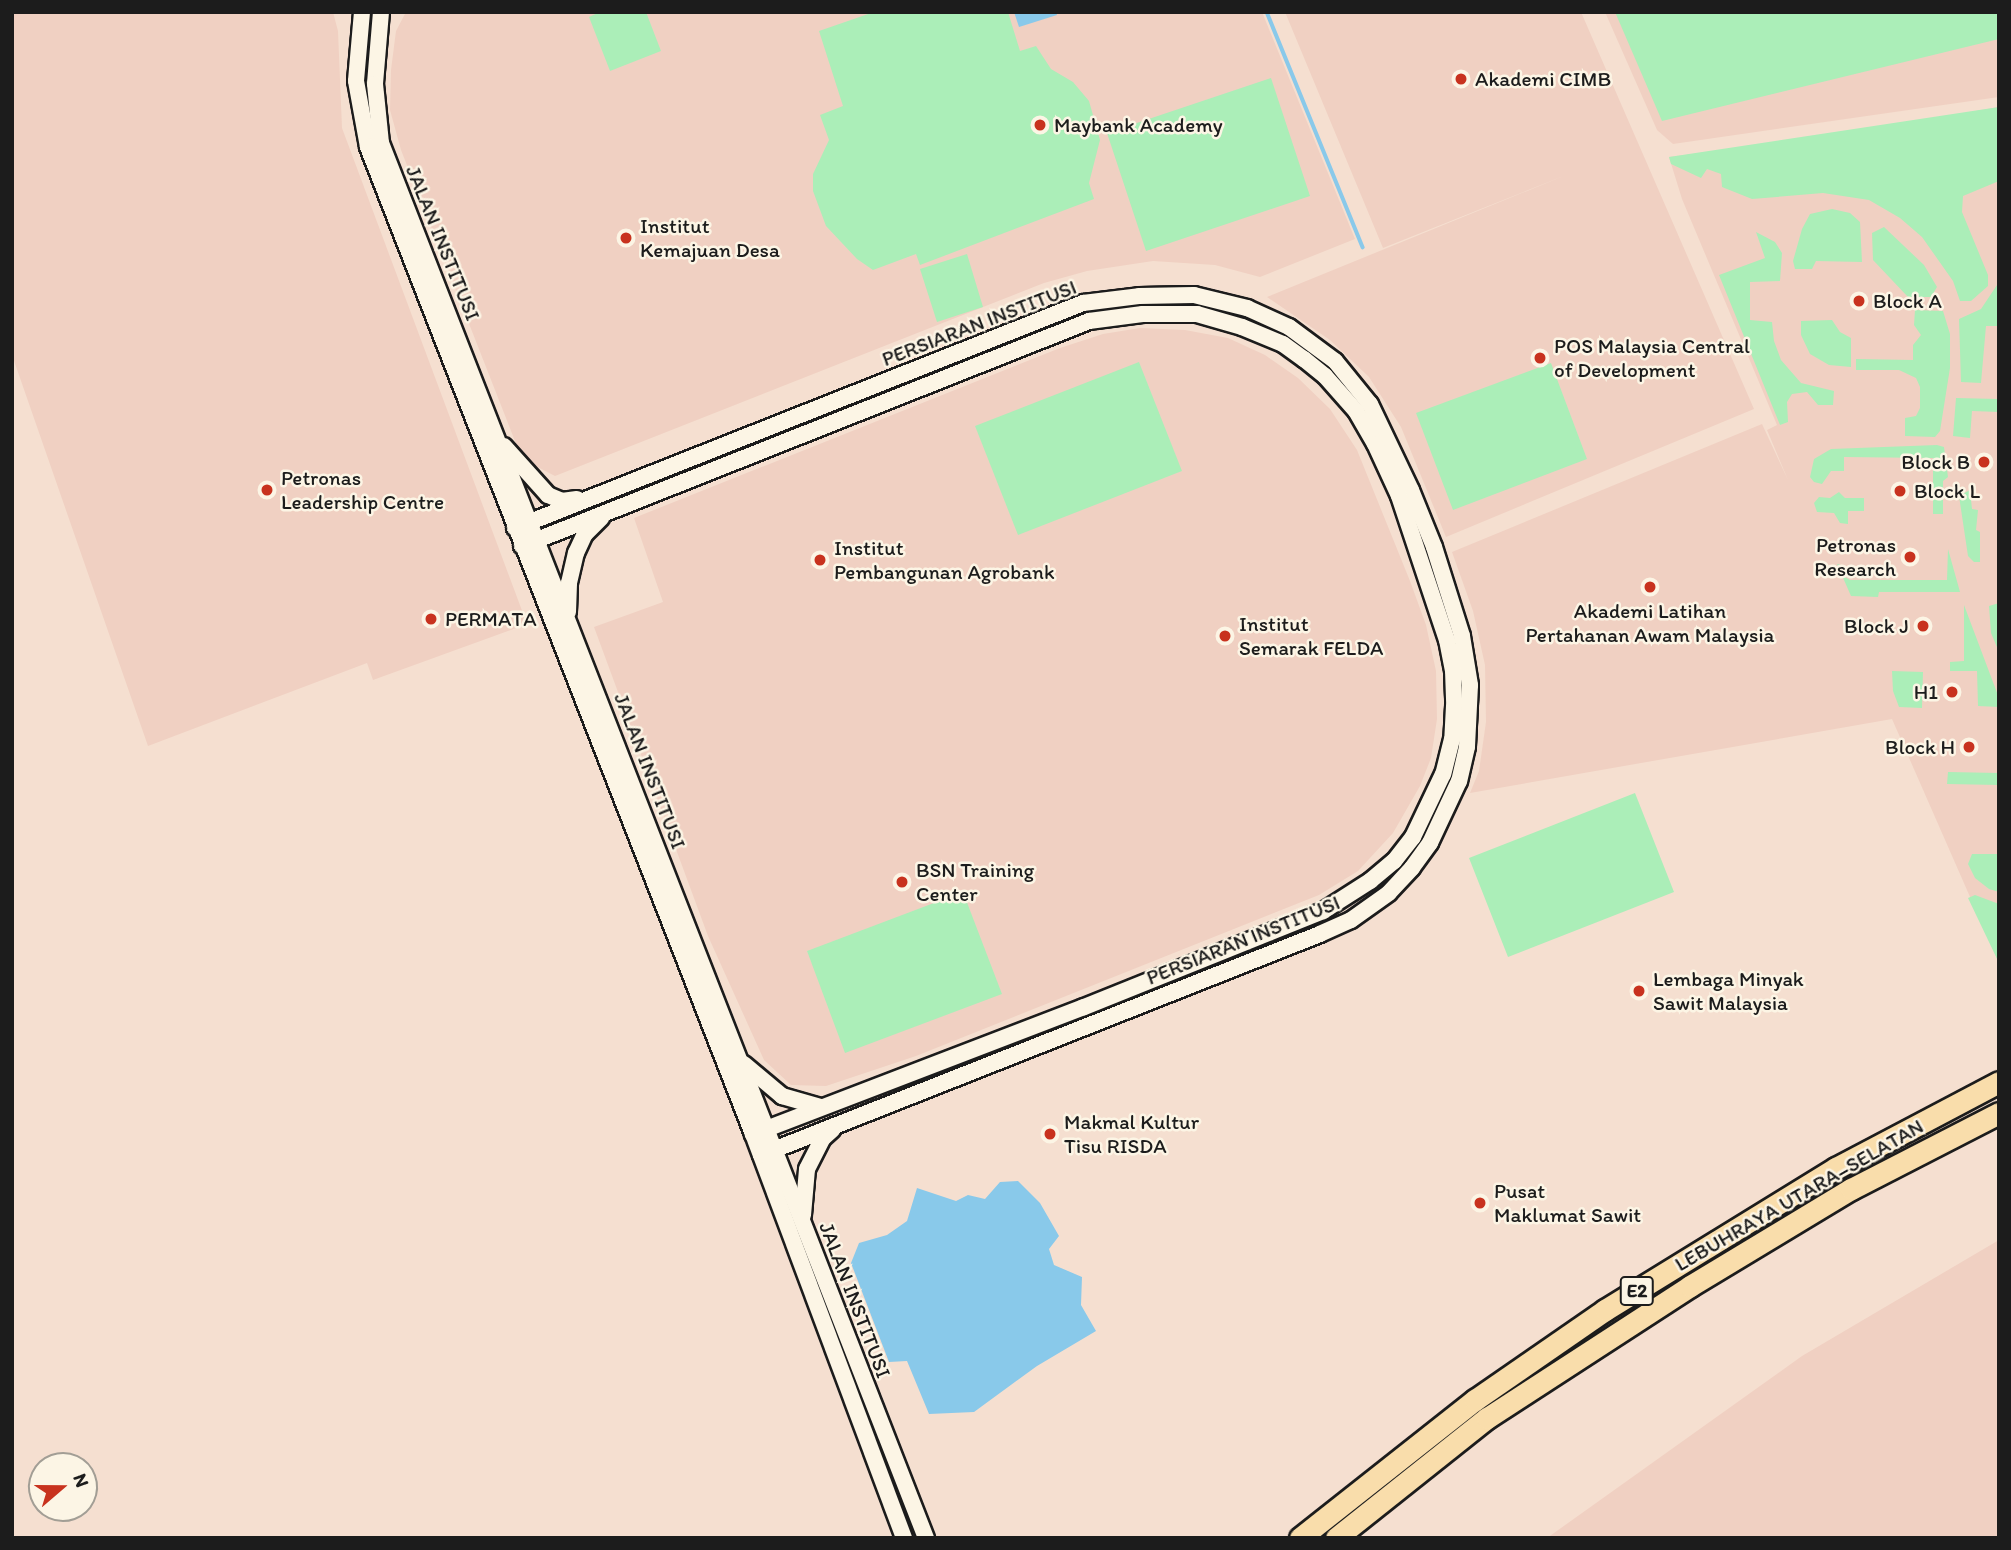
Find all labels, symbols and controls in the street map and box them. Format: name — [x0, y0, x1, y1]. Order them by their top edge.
place label: Akademi CIMB — [1475, 66, 1611, 92]
marker: Akademi CIMB — [1453, 71, 1469, 87]
place label: Maybank Academy — [1054, 112, 1223, 138]
marker: Maybank Academy — [1032, 117, 1048, 133]
street label: JALAN INSTITUSI — [401, 163, 485, 323]
place label: Institut Kemajuan Desa — [640, 213, 779, 263]
marker: Institut Kemajuan Desa — [618, 230, 634, 246]
street label: PERSIARAN INSTITUSI — [877, 274, 1081, 372]
place label: Block A — [1873, 288, 1942, 314]
marker: Block A — [1851, 293, 1867, 309]
place label: POS Malaysia Central of Development — [1554, 333, 1750, 383]
marker: POS Malaysia Central of Development — [1532, 350, 1548, 366]
place label: Block B — [1901, 449, 1970, 475]
marker: Block B — [1976, 454, 1992, 470]
place label: Petronas Leadership Centre — [281, 465, 444, 515]
place label: Block L — [1914, 478, 1980, 504]
marker: Petronas Leadership Centre — [259, 482, 275, 498]
marker: Block L — [1892, 483, 1908, 499]
place label: Petronas Research — [1814, 532, 1896, 582]
place label: Institut Pembangunan Agrobank — [834, 535, 1054, 585]
marker: Petronas Research — [1902, 549, 1918, 565]
marker: Institut Pembangunan Agrobank — [812, 552, 828, 568]
marker: Akademi Latihan Pertahanan Awam Malaysia — [1642, 579, 1658, 595]
place label: Akademi Latihan Pertahanan Awam Malaysia — [1526, 598, 1774, 648]
place label: PERMATA — [445, 606, 537, 632]
marker: PERMATA — [423, 611, 439, 627]
place label: Institut Semarak FELDA — [1239, 611, 1384, 661]
place label: Block J — [1843, 613, 1909, 639]
marker: Block J — [1915, 618, 1931, 634]
marker: Institut Semarak FELDA — [1217, 628, 1233, 644]
place label: H1 — [1914, 679, 1938, 705]
marker: H1 — [1944, 684, 1960, 700]
street label: JALAN INSTITUSI — [609, 691, 691, 851]
place label: Block H — [1885, 734, 1955, 760]
marker: Block H — [1961, 739, 1977, 755]
place label: BSN Training Center — [916, 857, 1034, 907]
marker: BSN Training Center — [894, 874, 910, 890]
street label: PERSIARAN INSTITUSI — [1142, 889, 1344, 991]
place label: Lembaga Minyak Sawit Malaysia — [1653, 966, 1804, 1016]
marker: Lembaga Minyak Sawit Malaysia — [1631, 983, 1647, 999]
place label: Makmal Kultur Tisu RISDA — [1064, 1109, 1199, 1159]
street label: LEBUHRAYA UTARA–SELATAN — [1670, 1113, 1928, 1277]
marker: Makmal Kultur Tisu RISDA — [1042, 1126, 1058, 1142]
place label: Pusat Maklumat Sawit — [1494, 1178, 1641, 1228]
marker: Pusat Maklumat Sawit — [1472, 1195, 1488, 1211]
street label: JALAN INSTITUSI — [814, 1220, 896, 1380]
road number: E2 — [1620, 1275, 1654, 1306]
north arrow — [28, 1452, 98, 1522]
text: N — [68, 1470, 94, 1490]

